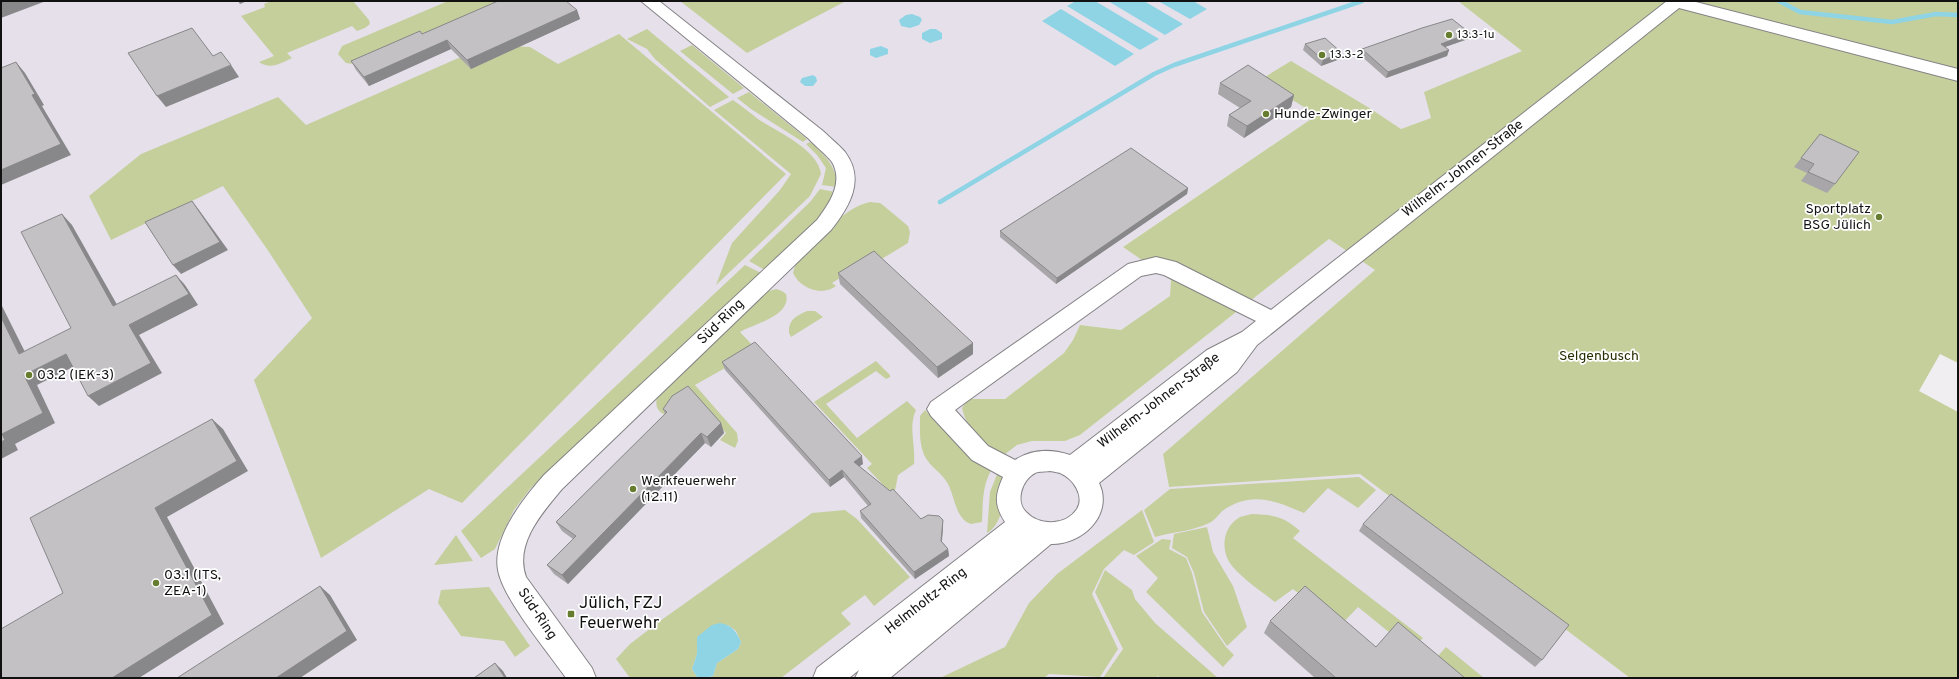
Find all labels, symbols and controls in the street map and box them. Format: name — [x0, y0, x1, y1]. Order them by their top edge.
place label: 13.3-1u — [1457, 27, 1495, 43]
marker: 13.3-1u — [1444, 30, 1454, 40]
place label: 13.3-2 — [1330, 47, 1364, 63]
marker: 13.3-2 — [1317, 50, 1327, 60]
place label: Hunde-Zwinger — [1274, 106, 1372, 123]
marker: Hunde-Zwinger — [1261, 109, 1271, 119]
street label: Wilhelm-Johnen-Straße — [1399, 116, 1527, 222]
place label: Sportplatz BSG Jülich — [1803, 201, 1871, 234]
marker: Sportplatz BSG Jülich — [1874, 212, 1884, 222]
street label: Süd-Ring — [694, 296, 748, 348]
park label: Selgenbusch — [1559, 348, 1639, 365]
street label: Wilhelm-Johnen-Straße — [1094, 349, 1224, 453]
place label: 03.2 (IEK-3) — [37, 367, 114, 384]
marker: 03.2 (IEK-3) — [24, 370, 34, 380]
place label: Werkfeuerwehr (12.11) — [641, 473, 737, 506]
marker: Werkfeuerwehr (12.11) — [628, 484, 638, 494]
street label: Helmholtz-Ring — [882, 564, 970, 638]
place label: 03.1 (ITS, ZEA-1) — [164, 567, 221, 600]
marker: 03.1 (ITS, ZEA-1) — [151, 578, 161, 588]
street label: Süd-Ring — [514, 585, 560, 643]
place label: Jülich, FZJ Feuerwehr — [579, 593, 663, 635]
marker: Jülich, FZJ Feuerwehr — [566, 609, 576, 619]

